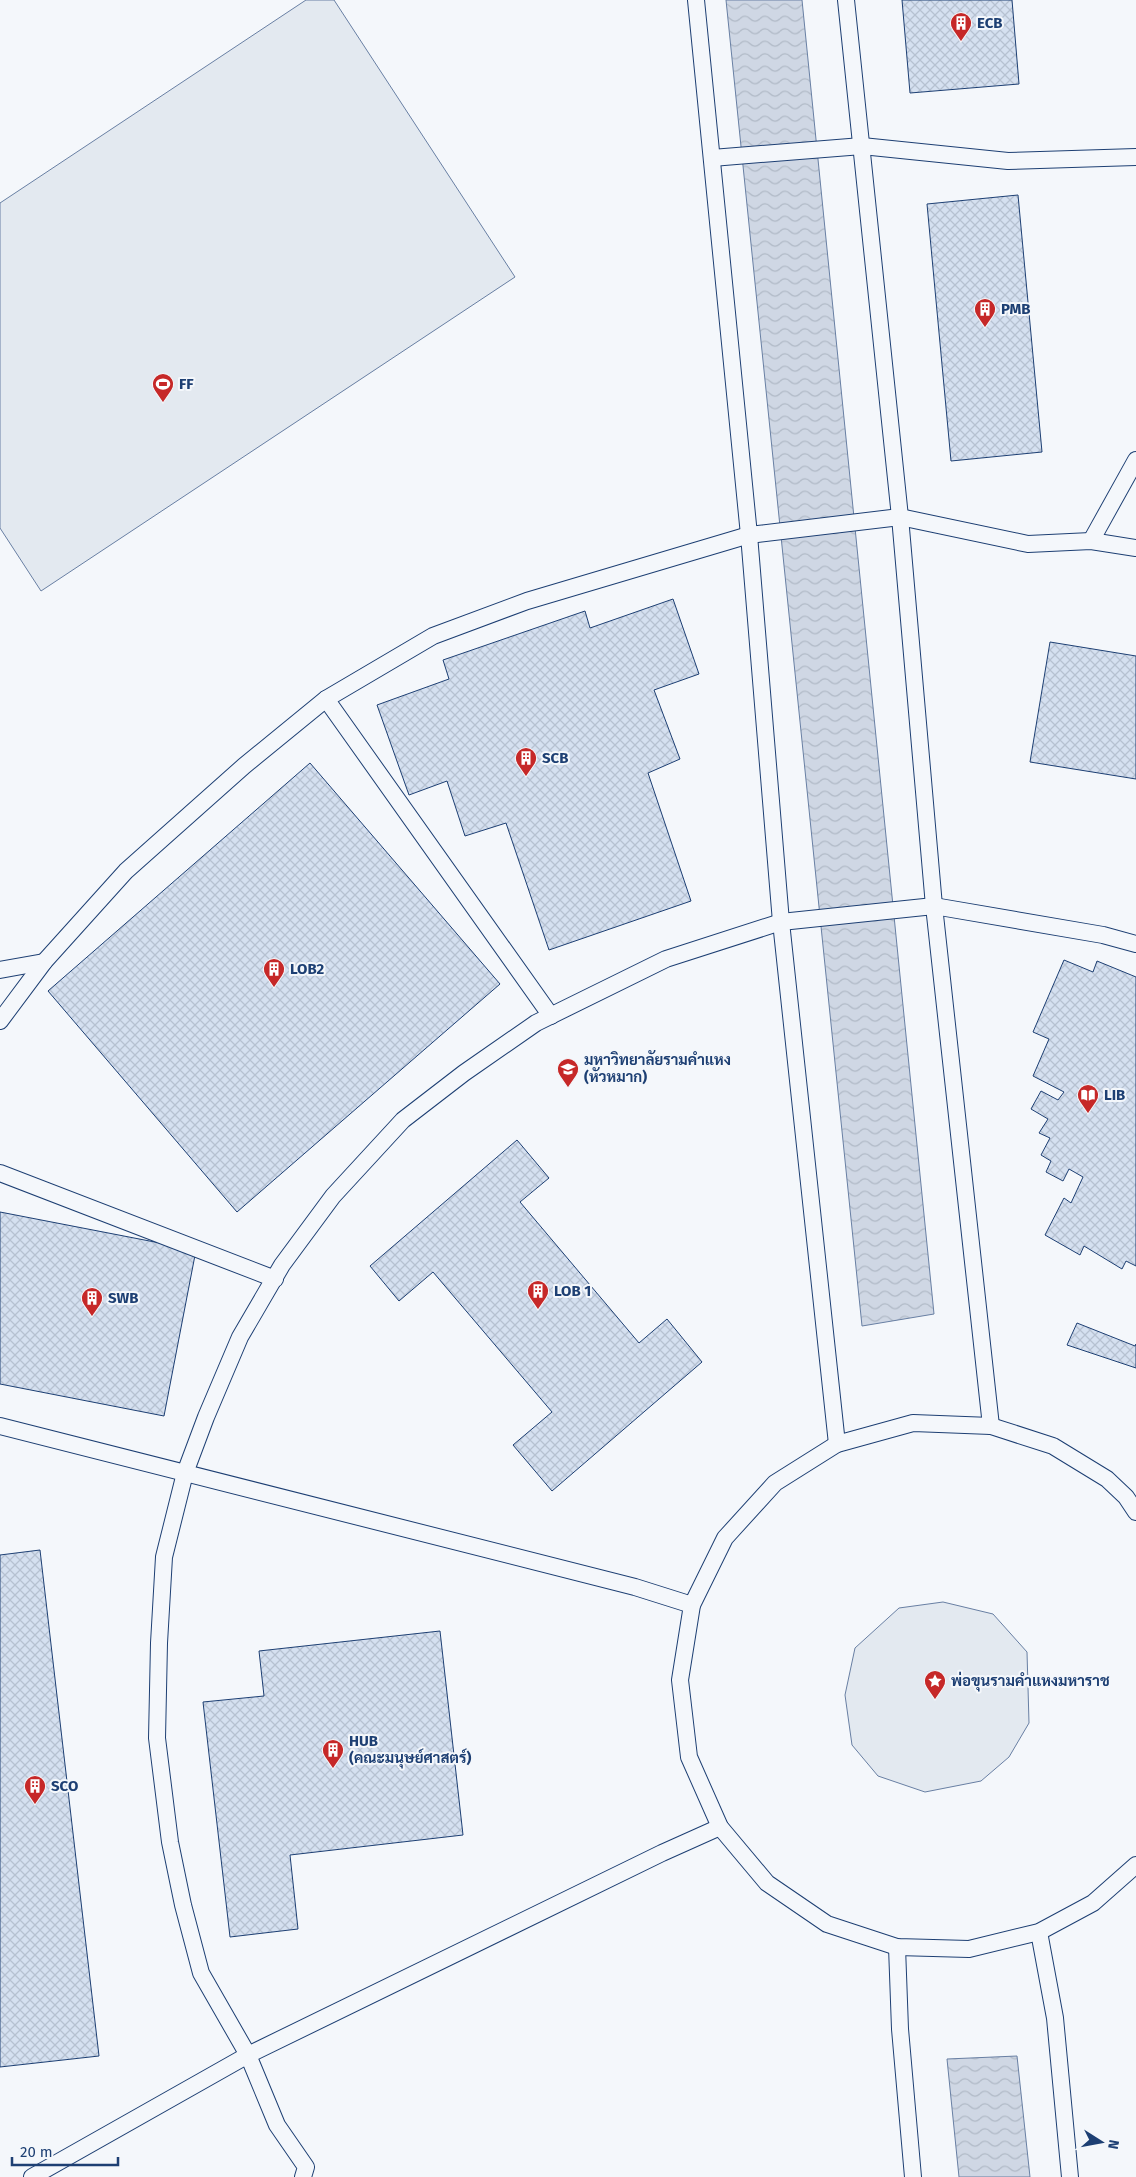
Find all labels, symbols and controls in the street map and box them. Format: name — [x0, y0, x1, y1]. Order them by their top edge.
building icon: ECB — [949, 11, 973, 42]
place label: ECB — [977, 14, 1003, 32]
building icon: PMB — [973, 297, 997, 328]
place label: PMB — [1001, 300, 1031, 318]
sports icon: FF — [151, 372, 175, 403]
place label: FF — [179, 375, 194, 393]
building icon: SCB — [514, 746, 538, 777]
place label: SCB — [542, 749, 568, 767]
building icon: LOB2 — [262, 957, 286, 988]
place label: LOB2 — [290, 960, 324, 978]
place label: มหาวิทยาลัยรามคำแหง (หัวหมาก) — [584, 1050, 731, 1086]
school or university icon: มหาวิทยาลัยรามคำแหง (หัวหมาก) — [556, 1057, 580, 1088]
library icon: LIB — [1076, 1083, 1100, 1114]
place label: LIB — [1104, 1086, 1125, 1104]
building icon: LOB 1 — [526, 1279, 550, 1310]
place label: LOB 1 — [554, 1282, 591, 1300]
building icon: SWB — [80, 1286, 104, 1317]
place label: SWB — [108, 1289, 138, 1307]
place icon: พ่อขุนรามคำแหงมหาราช — [923, 1669, 947, 1700]
place label: พ่อขุนรามคำแหงมหาราช — [951, 1671, 1110, 1692]
place label: HUB (คณะมนุษย์ศาสตร์) — [349, 1732, 471, 1769]
building icon: HUB (คณะมนุษย์ศาสตร์) — [321, 1738, 345, 1769]
building icon: SCO — [23, 1774, 47, 1805]
place label: SCO — [51, 1777, 78, 1795]
north arrow — [1076, 2117, 1126, 2167]
scale bar — [12, 2134, 119, 2166]
text: N — [1104, 2138, 1123, 2151]
text: 20 m — [20, 2143, 53, 2161]

